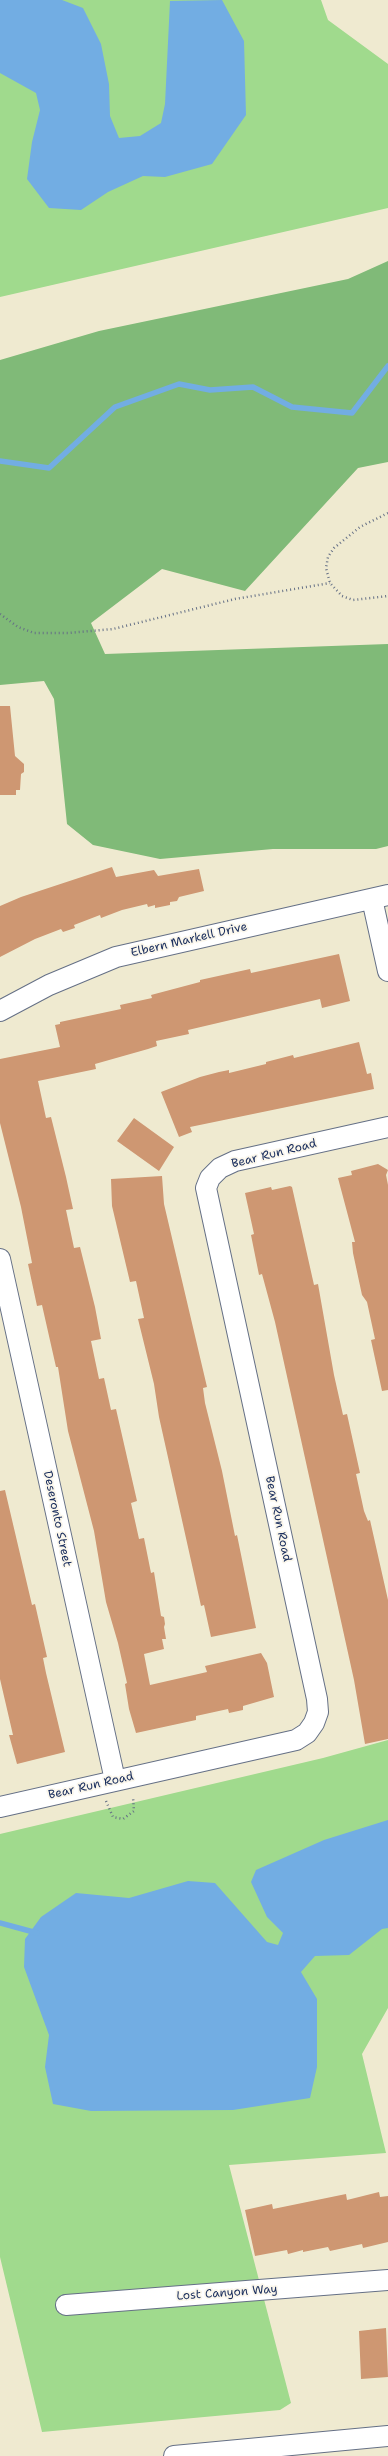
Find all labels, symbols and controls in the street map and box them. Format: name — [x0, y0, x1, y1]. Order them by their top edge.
street label: Elbern Markell Drive — [129, 920, 249, 960]
street label: Bear Run Road — [230, 1136, 318, 1172]
street label: Deseronto Street — [40, 1470, 74, 1568]
street label: Bear Run Road — [262, 1475, 294, 1563]
street label: Bear Run Road — [47, 1769, 135, 1803]
street label: Lost Canyon Way — [176, 2282, 278, 2304]

